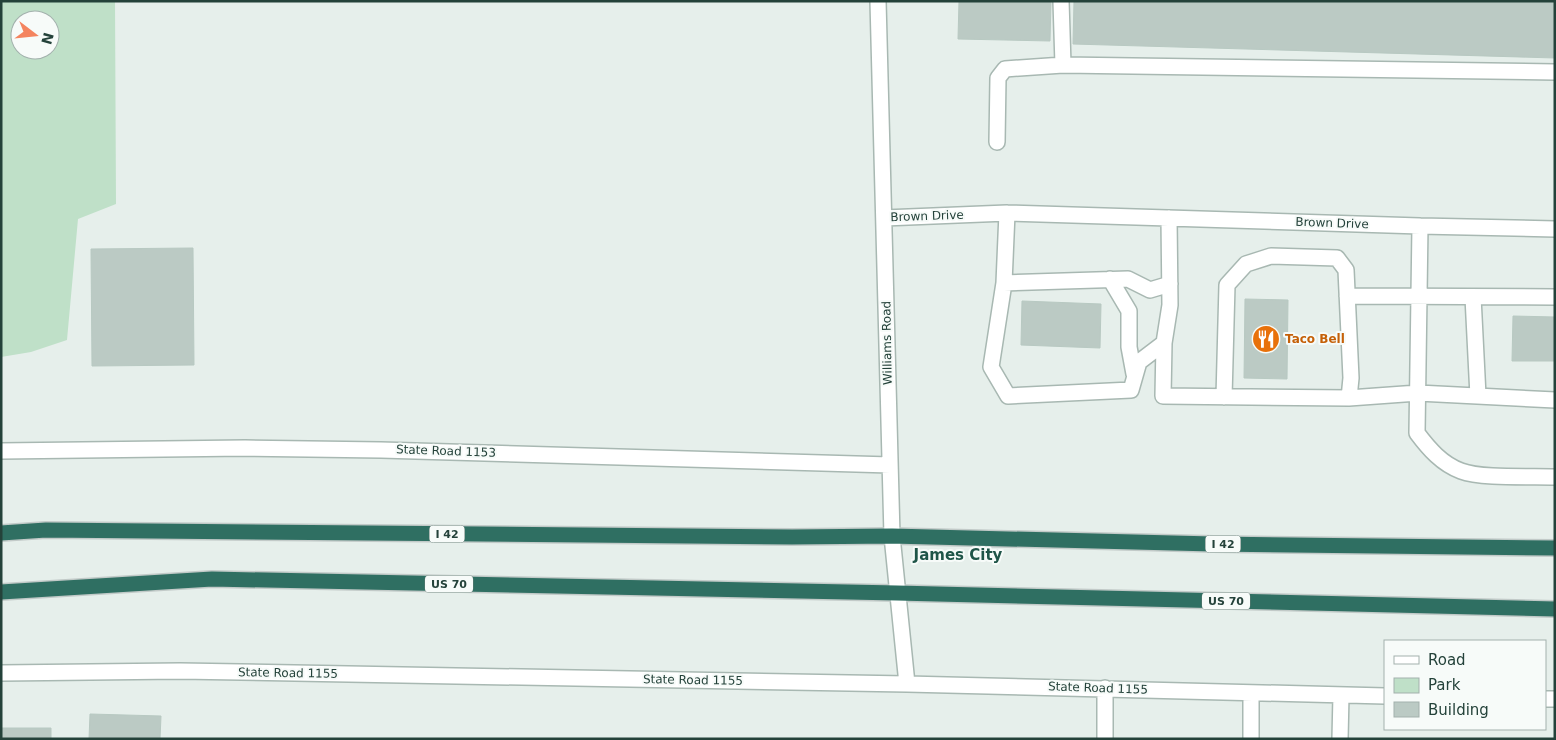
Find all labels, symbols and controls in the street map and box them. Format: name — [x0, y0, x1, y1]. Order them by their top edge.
north arrow — [10, 10, 60, 60]
text: N — [38, 31, 57, 46]
street label: Brown Drive — [890, 208, 964, 224]
street label: Brown Drive — [1295, 215, 1369, 231]
street label: Williams Road — [879, 301, 895, 385]
restaurant icon: Taco Bell — [1251, 324, 1281, 354]
place label: Taco Bell — [1285, 332, 1345, 346]
street label: State Road 1153 — [396, 442, 496, 460]
road number: I 42 — [430, 526, 464, 542]
road number: I 42 — [1206, 536, 1240, 552]
district label: James City — [913, 546, 1003, 564]
road number: US 70 — [425, 576, 473, 592]
road number: US 70 — [1202, 592, 1250, 610]
legend — [1384, 640, 1546, 730]
text: Road — [1428, 651, 1466, 669]
street label: State Road 1155 — [238, 665, 338, 681]
street label: State Road 1155 — [643, 672, 743, 688]
text: Park — [1428, 676, 1461, 694]
street label: State Road 1155 — [1048, 679, 1148, 697]
text: Building — [1428, 701, 1489, 719]

